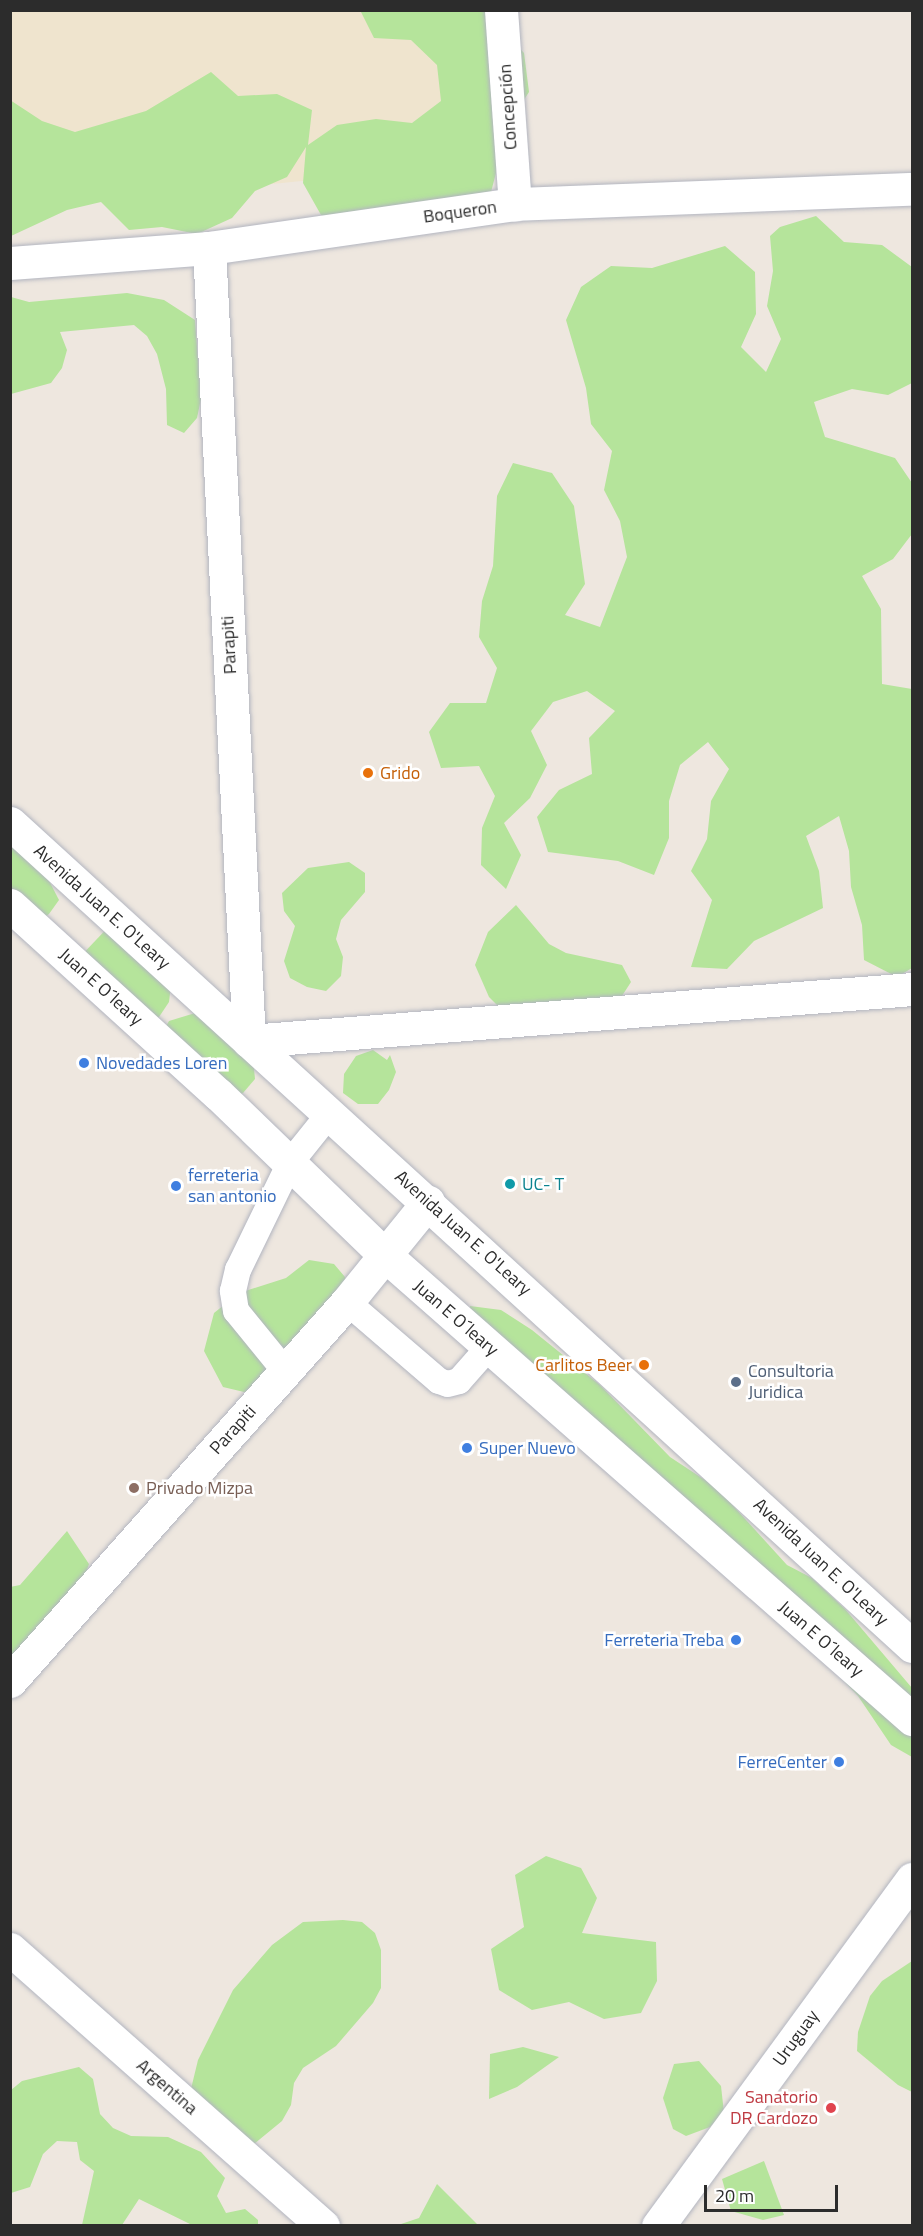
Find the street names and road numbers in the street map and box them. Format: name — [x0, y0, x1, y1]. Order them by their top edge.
street label: Concepción — [494, 63, 522, 151]
street label: Boqueron — [422, 196, 498, 228]
street label: Parapiti — [217, 615, 241, 675]
street label: Avenida Juan E. O'Leary — [29, 840, 175, 974]
street label: Juan E O´leary — [55, 944, 147, 1030]
street label: Avenida Juan E. O'Leary — [390, 1166, 536, 1300]
street label: Juan E O´leary — [409, 1275, 503, 1361]
street label: Parapiti — [205, 1401, 261, 1459]
street label: Avenida Juan E. O'Leary — [749, 1494, 893, 1630]
street label: Juan E O´leary — [774, 1596, 868, 1682]
street label: Uruguay — [769, 2006, 823, 2070]
street label: Argentina — [132, 2055, 202, 2119]

